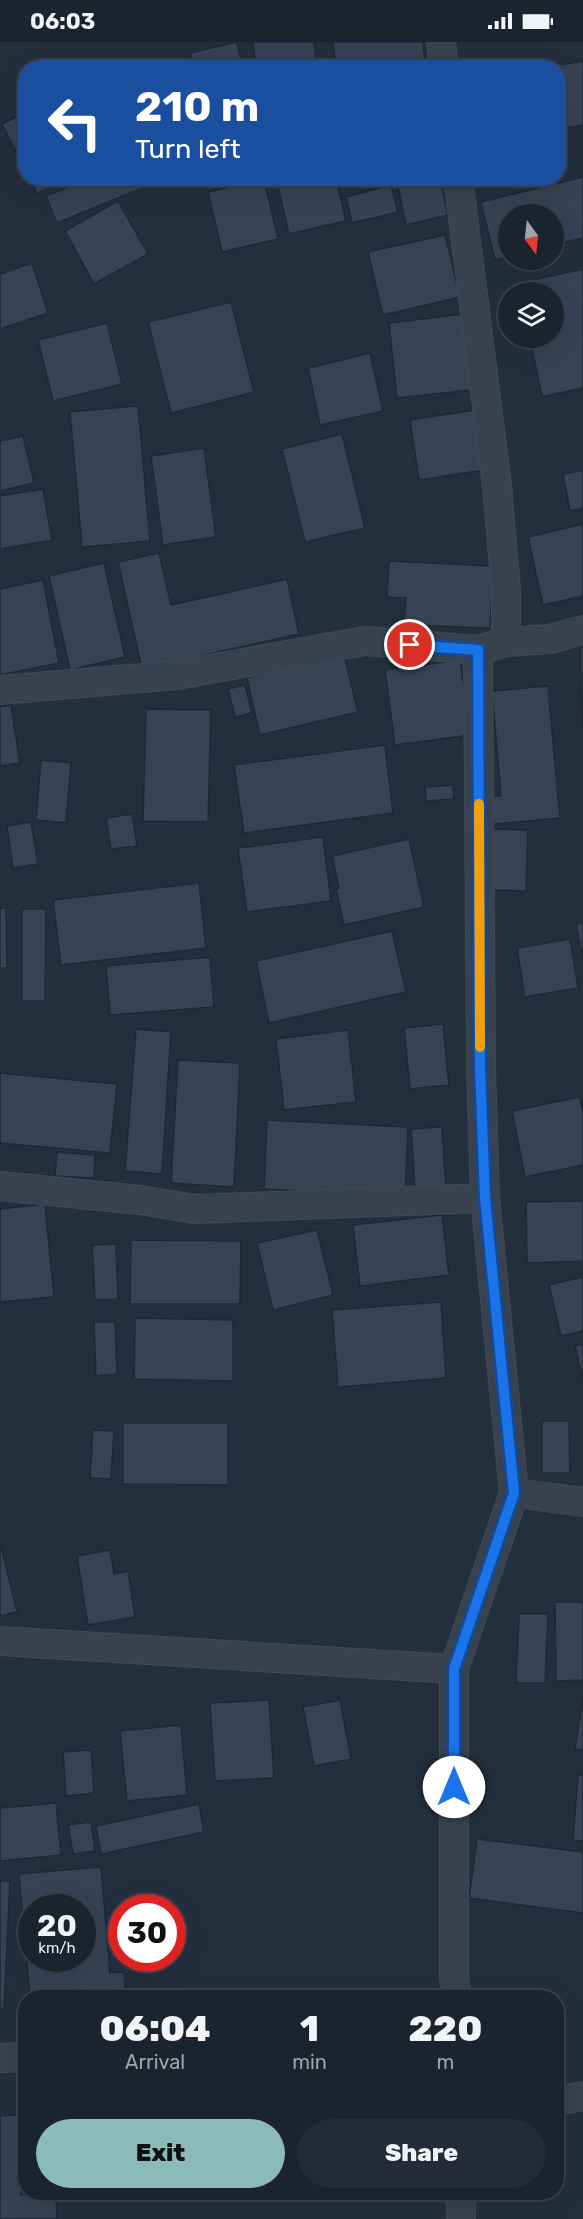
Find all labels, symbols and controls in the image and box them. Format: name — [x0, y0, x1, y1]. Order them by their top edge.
text: 06:03 — [30, 8, 95, 35]
text: 210 m — [135, 82, 259, 132]
icon: left — [36, 84, 114, 162]
text: Turn left — [135, 133, 240, 165]
north arrow — [498, 204, 564, 270]
map controls — [498, 204, 564, 348]
button: layers — [498, 282, 564, 348]
pin — [384, 619, 435, 670]
icon: arrive — [393, 628, 426, 661]
position arrow — [422, 1755, 486, 1819]
speed limit sign: 30 — [108, 1894, 186, 1972]
text: 20 — [37, 1908, 77, 1944]
text: km/h — [38, 1939, 76, 1957]
text: 06:04 — [100, 2007, 211, 2050]
text: 1 — [300, 2007, 319, 2050]
text: 220 — [409, 2007, 482, 2050]
text: Arrival — [125, 2050, 185, 2074]
text: min — [292, 2050, 327, 2074]
text: m — [437, 2050, 454, 2074]
button: Exit — [36, 2119, 285, 2188]
button: Share — [297, 2119, 546, 2188]

